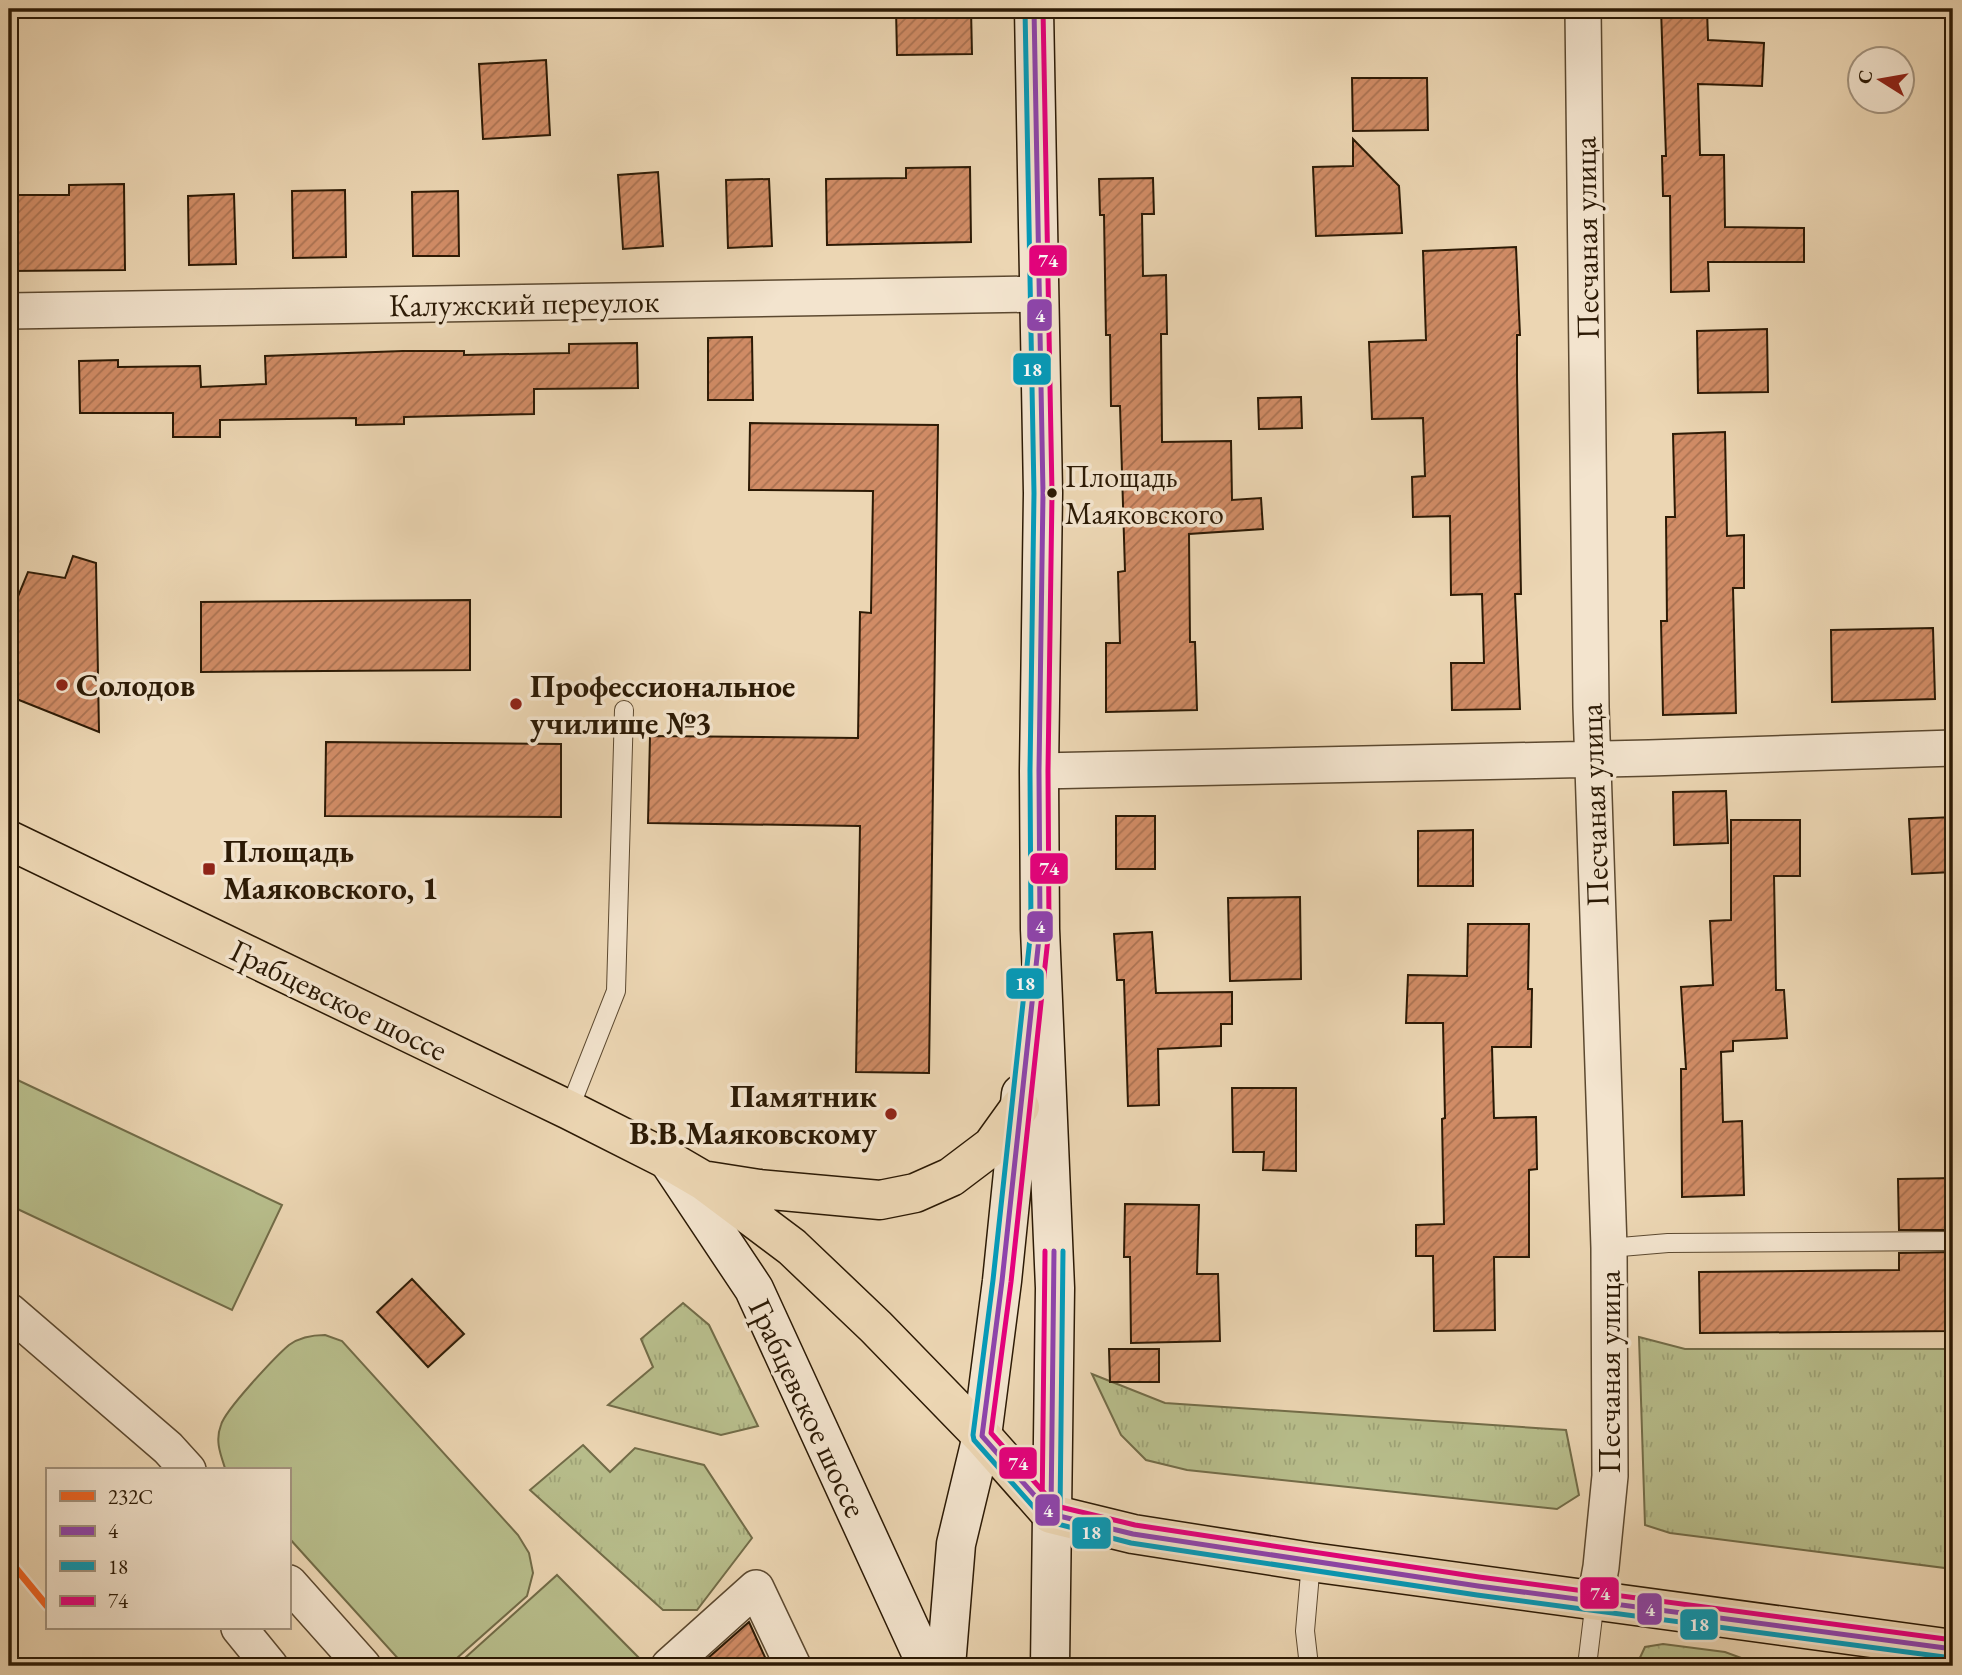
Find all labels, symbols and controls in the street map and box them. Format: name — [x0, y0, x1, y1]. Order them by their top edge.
north arrow — [1846, 46, 1916, 116]
text: С — [1851, 68, 1878, 86]
street label: Песчаная улица — [1563, 136, 1609, 340]
line badge: 74 — [1028, 244, 1068, 277]
text: 74 — [1038, 248, 1059, 273]
street label: Калужский переулок — [388, 280, 660, 326]
line badge: 4 — [1026, 298, 1053, 332]
text: 4 — [1035, 303, 1046, 328]
line badge: 18 — [1012, 352, 1052, 386]
text: 18 — [1022, 357, 1042, 382]
place label: Площадь Маяковского — [1065, 457, 1224, 533]
marker: Площадь Маяковского — [1045, 486, 1059, 500]
place label: Солодов — [76, 664, 195, 706]
place label: Профессиональное училище №3 — [530, 665, 795, 744]
marker: Солодов — [54, 677, 70, 693]
marker: Профессиональное училище №3 — [508, 696, 524, 712]
street label: Песчаная улица — [1569, 702, 1619, 907]
place label: Площадь Маяковского, 1 — [223, 830, 439, 909]
line badge: 74 — [1029, 852, 1069, 885]
text: 74 — [1039, 856, 1060, 881]
marker: Площадь Маяковского, 1 — [201, 861, 217, 877]
line badge: 4 — [1026, 910, 1054, 943]
text: 4 — [1035, 914, 1046, 939]
street label: Грабцевское шоссе — [224, 929, 454, 1071]
line badge: 18 — [1005, 967, 1045, 1000]
text: 18 — [1015, 971, 1035, 996]
place label: Памятник В.В.Маяковскому — [629, 1075, 878, 1154]
marker: Памятник В.В.Маяковскому — [883, 1106, 899, 1122]
street label: Песчаная улица — [1588, 1270, 1630, 1474]
street label: Грабцевское шоссе — [739, 1292, 877, 1524]
line badge: 74 — [998, 1446, 1038, 1480]
text: 74 — [1008, 1451, 1029, 1476]
legend — [46, 1468, 290, 1630]
text: 232C — [108, 1483, 153, 1510]
line badge: 4 — [1034, 1493, 1061, 1527]
text: 4 — [1043, 1498, 1054, 1523]
line badge: 18 — [1071, 1516, 1112, 1550]
text: 4 — [108, 1517, 119, 1544]
text: 18 — [1081, 1520, 1101, 1545]
text: 18 — [108, 1553, 128, 1580]
line badge: 74 — [1579, 1576, 1620, 1610]
text: 74 — [1590, 1581, 1611, 1606]
text: 74 — [108, 1587, 129, 1614]
line badge: 4 — [1636, 1592, 1663, 1626]
text: 4 — [1645, 1597, 1656, 1622]
line badge: 18 — [1679, 1608, 1719, 1641]
text: 18 — [1689, 1612, 1709, 1637]

